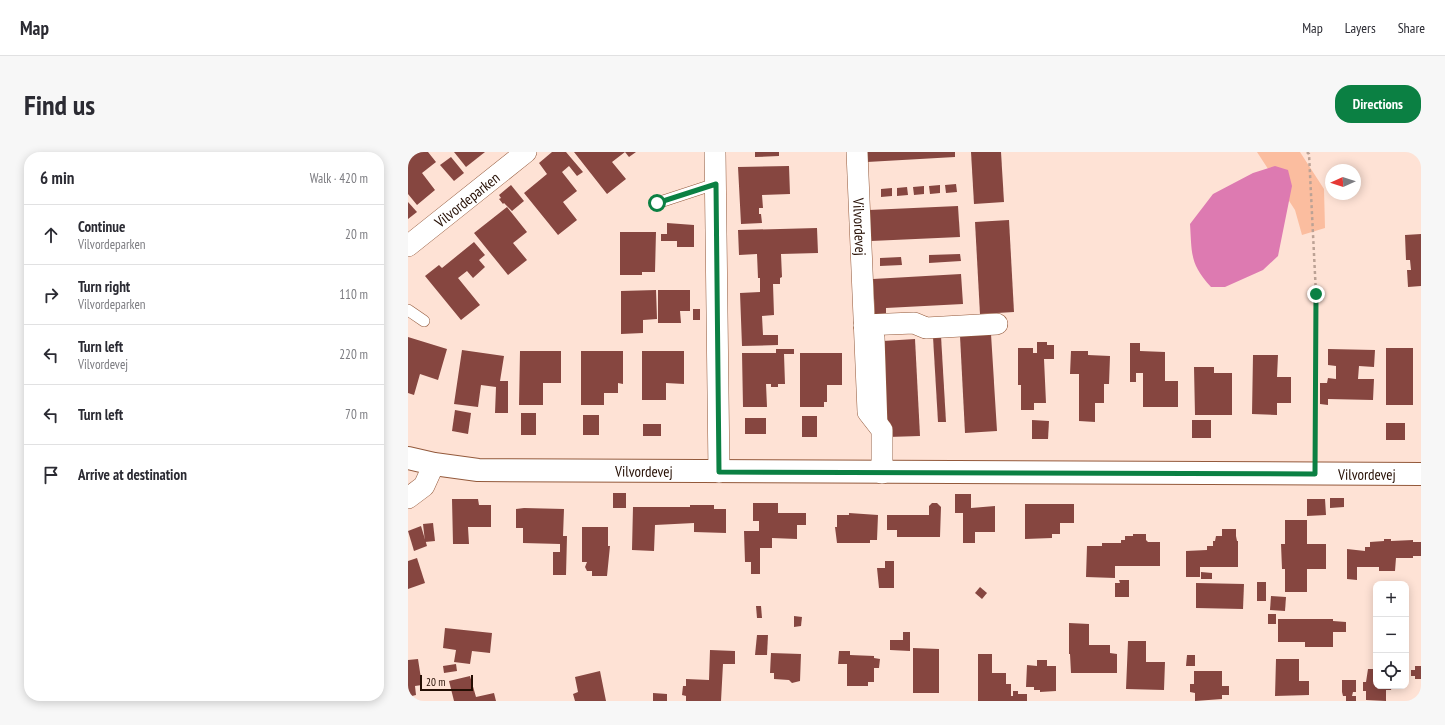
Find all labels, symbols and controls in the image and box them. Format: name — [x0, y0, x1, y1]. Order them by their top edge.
text: Map — [20, 16, 49, 40]
text: Map — [1302, 19, 1323, 37]
text: Layers — [1345, 19, 1376, 37]
text: Share — [1398, 19, 1425, 37]
button: Directions — [1335, 85, 1421, 123]
text: Find us — [24, 86, 95, 123]
north arrow — [1325, 164, 1361, 200]
text: 6 min — [40, 167, 74, 189]
street label: Vilvordeparken — [429, 168, 503, 232]
text: Walk · 420 m — [310, 170, 368, 187]
route start — [648, 194, 666, 212]
street label: Vilvordevej — [849, 197, 871, 256]
text: Continue — [78, 217, 125, 236]
icon: ahead — [40, 224, 62, 246]
text: 20 m — [345, 226, 368, 243]
text: Vilvordeparken — [78, 236, 146, 253]
text: Turn right — [78, 277, 130, 296]
icon: right — [40, 284, 62, 306]
route end — [1307, 285, 1325, 303]
text: 110 m — [339, 286, 368, 303]
text: Vilvordeparken — [78, 296, 146, 313]
text: Turn left — [78, 337, 123, 356]
icon: left — [40, 344, 62, 366]
text: 220 m — [339, 346, 368, 363]
text: Vilvordevej — [78, 356, 128, 373]
icon: left — [40, 404, 62, 426]
text: Turn left — [78, 405, 123, 424]
text: 70 m — [345, 406, 368, 423]
street label: Vilvordevej — [614, 461, 673, 480]
icon: arrive — [40, 464, 62, 486]
street label: Vilvordevej — [1337, 464, 1396, 483]
text: Arrive at destination — [78, 465, 187, 484]
map controls — [1373, 581, 1409, 689]
button: + — [1373, 581, 1409, 617]
button: − — [1373, 617, 1409, 653]
button: locate — [1373, 653, 1409, 689]
scale bar — [420, 673, 473, 692]
text: 20 m — [426, 675, 445, 689]

